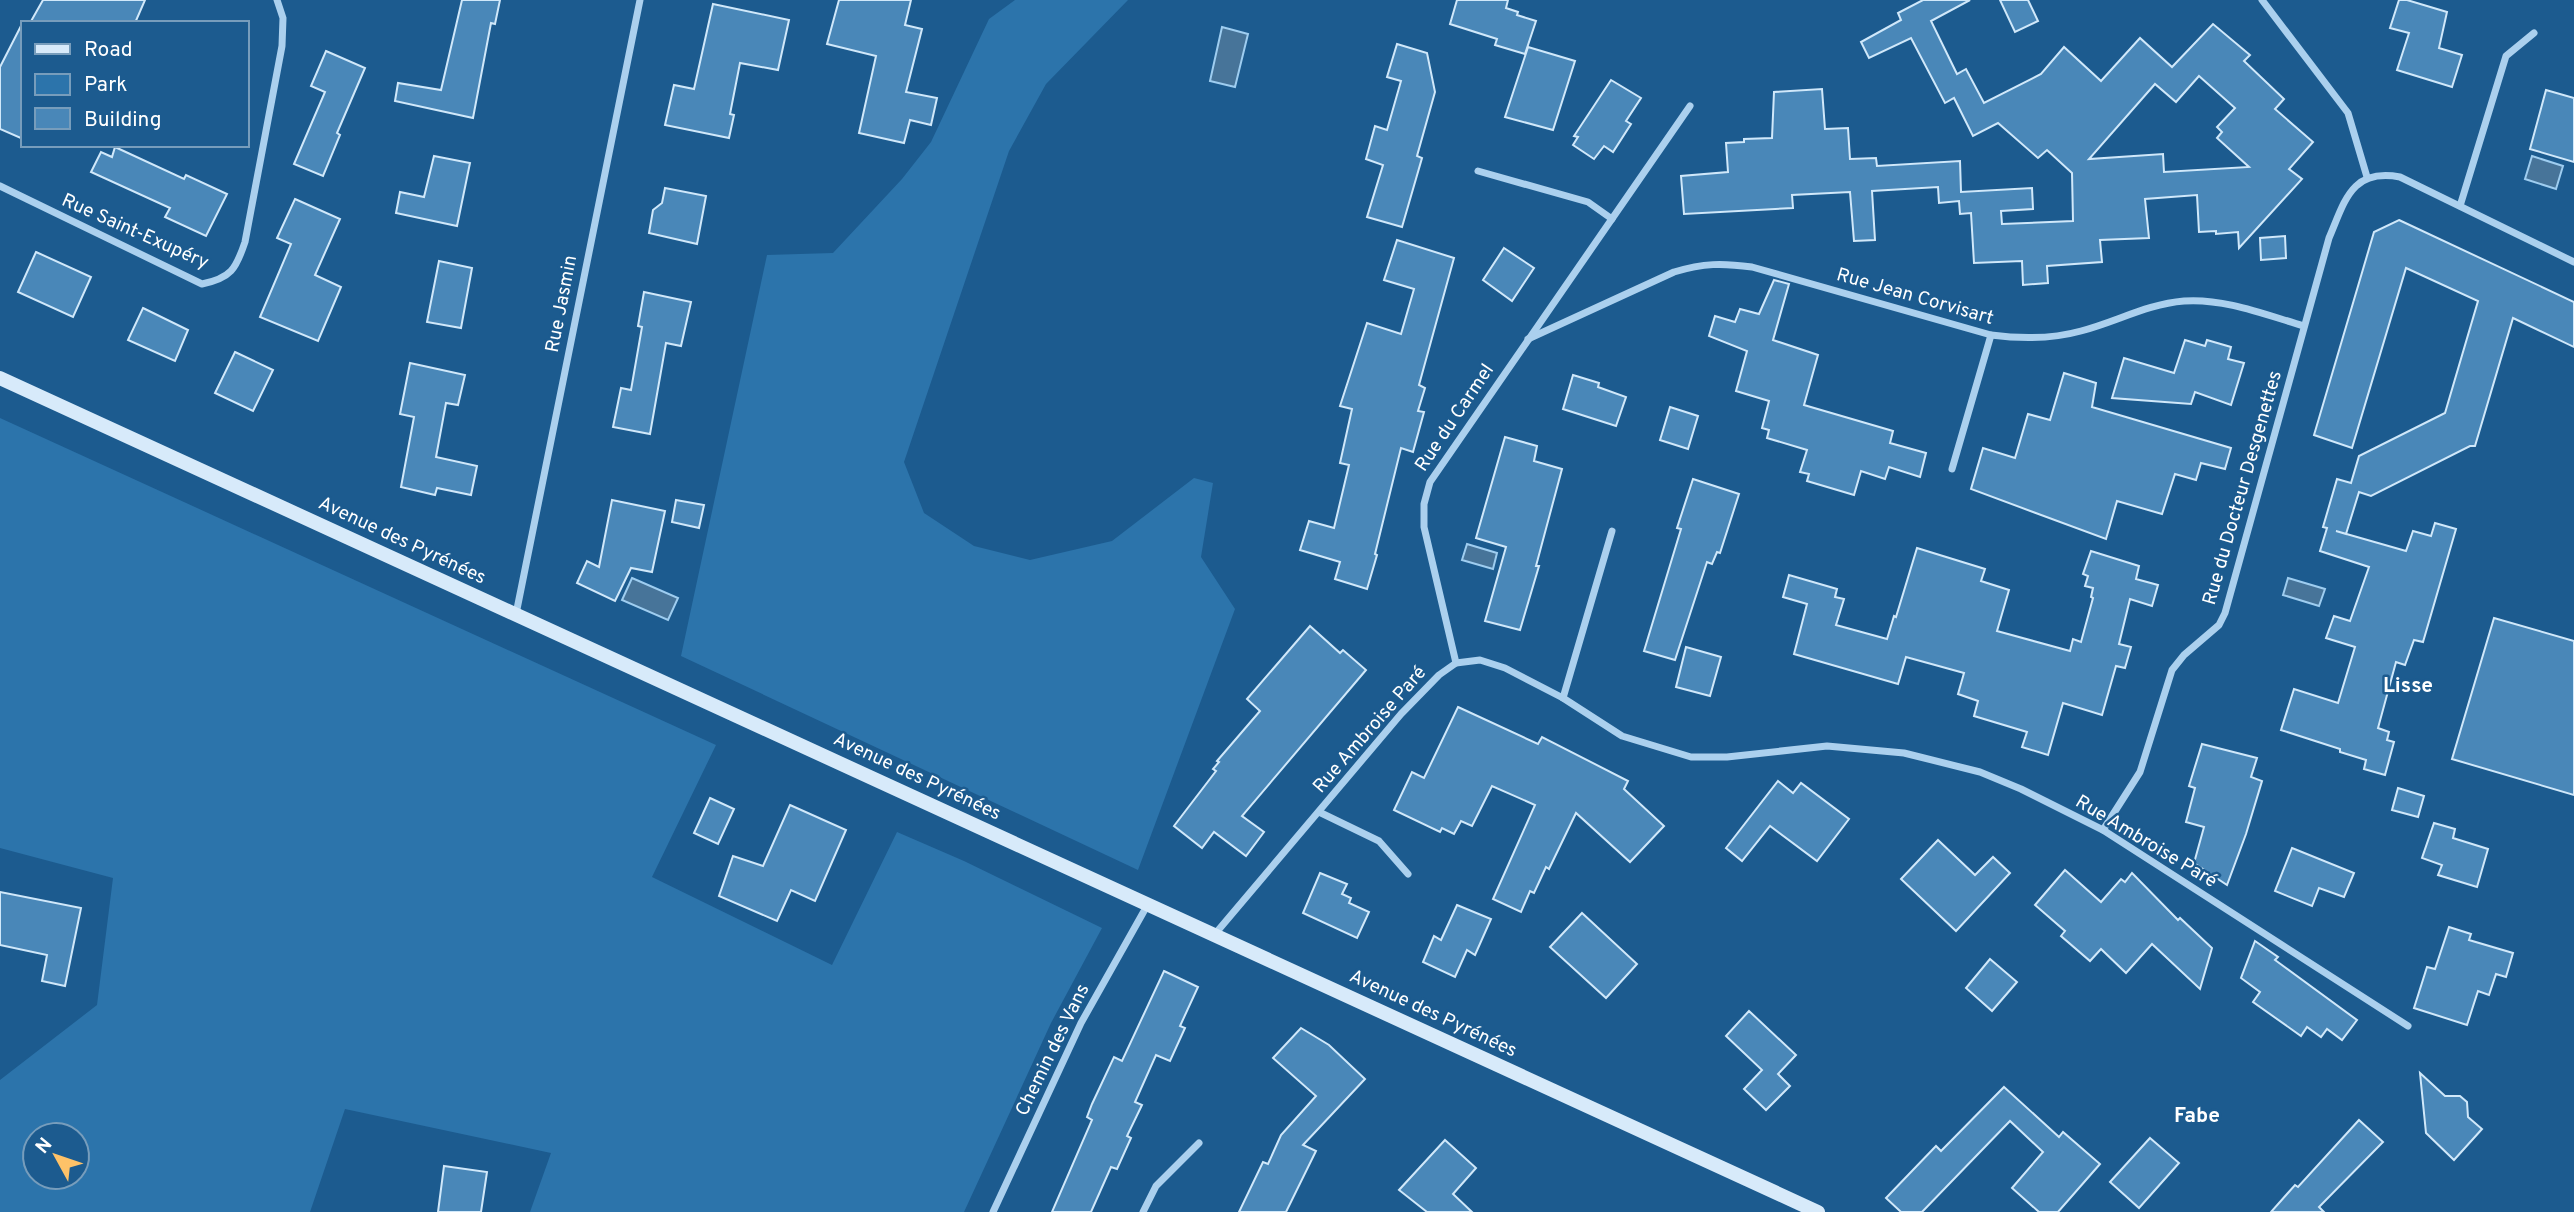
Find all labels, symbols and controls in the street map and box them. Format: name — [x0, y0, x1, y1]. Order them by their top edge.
legend — [21, 21, 248, 147]
text: Road — [84, 37, 133, 64]
text: Park — [84, 72, 127, 99]
text: Building — [84, 107, 162, 134]
street label: Rue Saint-Exupéry — [58, 189, 212, 275]
street label: Rue Jasmin — [541, 253, 583, 355]
street label: Rue Jean Corvisart — [1834, 263, 1996, 331]
street label: Rue du Carmel — [1410, 360, 1500, 476]
street label: Rue du Docteur Desgenettes — [2198, 368, 2288, 608]
street label: Avenue des Pyrénées — [314, 492, 490, 590]
street label: Rue Ambroise Paré — [1308, 661, 1432, 799]
district label: Lisse — [2383, 673, 2433, 700]
street label: Avenue des Pyrénées — [829, 728, 1005, 826]
street label: Rue Ambroise Paré — [2071, 790, 2221, 894]
street label: Avenue des Pyrénées — [1345, 965, 1521, 1063]
street label: Chemin des Vans — [1011, 980, 1095, 1120]
district label: Fabe — [2174, 1103, 2220, 1130]
north arrow — [21, 1121, 91, 1191]
text: N — [31, 1133, 58, 1159]

